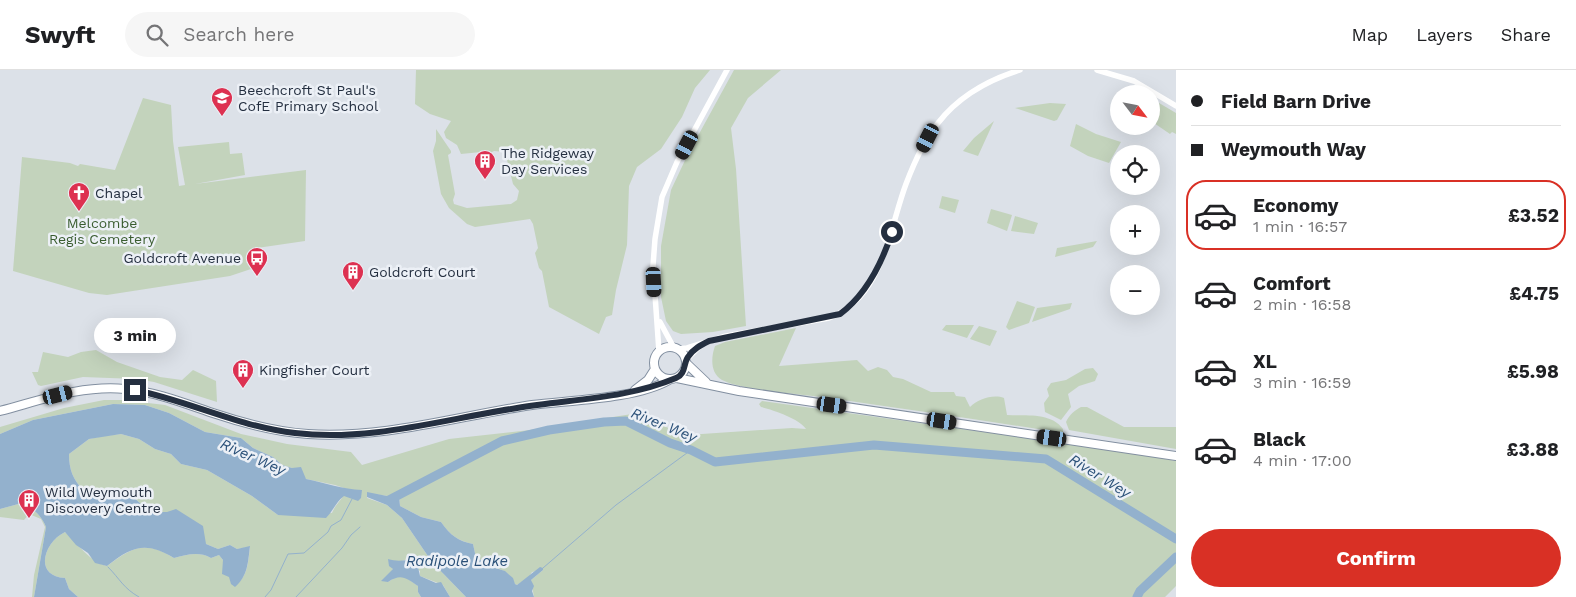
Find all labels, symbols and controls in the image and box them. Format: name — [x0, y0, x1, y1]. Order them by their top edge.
search box — [125, 12, 475, 57]
text: Swyft — [25, 21, 95, 49]
icon: search — [143, 21, 171, 49]
text: Search here — [183, 23, 295, 46]
text: Map — [1351, 24, 1388, 45]
text: Layers — [1416, 24, 1473, 45]
text: Share — [1501, 24, 1551, 45]
place label: Beechcroft St Paul's CofE Primary School — [238, 82, 379, 114]
north arrow — [1110, 85, 1160, 135]
map controls — [1110, 85, 1160, 315]
school or university icon: Beechcroft St Paul's CofE Primary School — [210, 86, 234, 117]
text: Field Barn Drive — [1221, 90, 1371, 113]
car — [914, 121, 941, 155]
car — [673, 128, 700, 162]
text: Weymouth Way — [1221, 138, 1366, 161]
place label: The Ridgeway Day Services — [501, 145, 595, 177]
button: locate — [1110, 145, 1160, 195]
building icon: The Ridgeway Day Services — [473, 149, 497, 180]
church icon: Chapel — [67, 181, 91, 212]
place label: Chapel — [95, 185, 143, 201]
icon: car — [1193, 193, 1238, 238]
text: Economy — [1253, 194, 1338, 217]
text: £3.52 — [1508, 204, 1559, 227]
button: + — [1110, 205, 1160, 255]
park label: Melcombe Regis Cemetery — [49, 215, 156, 247]
text: 1 min · 16:57 — [1253, 217, 1347, 236]
route start — [881, 221, 903, 243]
bus stop icon: Goldcroft Avenue — [245, 246, 269, 277]
place label: Goldcroft Avenue — [123, 250, 241, 266]
building icon: Goldcroft Court — [341, 260, 365, 291]
place label: Goldcroft Court — [369, 264, 476, 280]
button: − — [1110, 265, 1160, 315]
car — [645, 267, 662, 297]
icon: car — [1193, 271, 1238, 316]
text: Comfort — [1253, 272, 1331, 295]
text: £4.75 — [1509, 282, 1559, 305]
text: 2 min · 16:58 — [1253, 295, 1351, 314]
callout: 3 min — [94, 318, 176, 352]
text: 3 min — [113, 326, 157, 345]
icon: car — [1193, 349, 1238, 394]
text: XL — [1253, 350, 1277, 373]
building icon: Kingfisher Court — [231, 358, 255, 389]
text: £5.98 — [1507, 360, 1559, 383]
place label: Kingfisher Court — [259, 362, 369, 378]
text: 3 min · 16:59 — [1253, 373, 1351, 392]
route end — [124, 379, 146, 401]
car — [41, 384, 74, 406]
car — [816, 395, 847, 415]
water label: River Wey — [629, 404, 701, 447]
car — [926, 411, 957, 431]
icon: car — [1193, 427, 1238, 472]
car — [1036, 428, 1067, 448]
text: Black — [1253, 428, 1306, 451]
water label: River Wey — [218, 435, 290, 480]
text: £3.88 — [1507, 438, 1559, 461]
water label: River Wey — [1066, 450, 1135, 503]
text: 4 min · 17:00 — [1253, 451, 1352, 470]
place label: Wild Weymouth Discovery Centre — [45, 484, 161, 516]
building icon: Wild Weymouth Discovery Centre — [17, 488, 41, 519]
button: Confirm — [1191, 529, 1561, 587]
water label: Radipole Lake — [406, 552, 508, 570]

